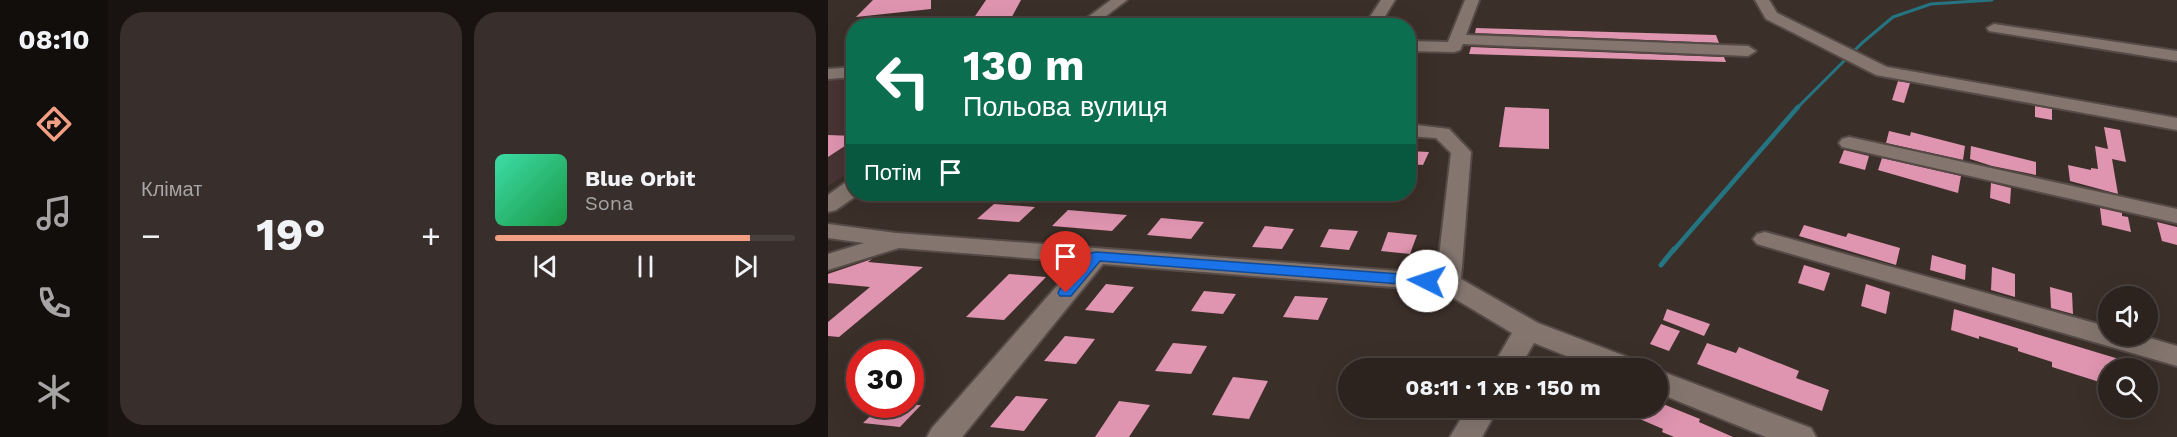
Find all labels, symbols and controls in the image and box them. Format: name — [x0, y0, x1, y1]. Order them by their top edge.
text: 08:10 — [18, 24, 90, 56]
text: 130 m — [963, 41, 1085, 90]
icon: left — [864, 42, 942, 120]
text: Польова вулиця — [963, 91, 1168, 123]
icon: directions — [33, 103, 75, 145]
icon: arrive — [934, 156, 967, 189]
text: Потім — [864, 160, 922, 185]
text: Blue Orbit — [585, 166, 695, 191]
text: Клімат — [141, 177, 202, 201]
text: Sona — [585, 191, 634, 215]
icon: music — [33, 192, 75, 234]
text: 19° — [256, 208, 326, 261]
text: − — [141, 216, 161, 255]
text: + — [421, 216, 441, 255]
pin — [1040, 231, 1091, 293]
icon: arrive — [1049, 240, 1082, 273]
position arrow — [1395, 249, 1459, 313]
icon: previous — [529, 250, 562, 283]
icon: pause — [629, 250, 662, 283]
icon: next — [729, 250, 762, 283]
icon: phone — [33, 282, 75, 324]
map controls — [2098, 286, 2158, 418]
button: sound — [2098, 286, 2158, 346]
speed limit sign: 30 — [846, 340, 924, 418]
button: search — [2098, 358, 2158, 418]
icon: climate — [33, 371, 75, 413]
text: 08:11 · 1 хв · 150 m — [1405, 375, 1601, 400]

